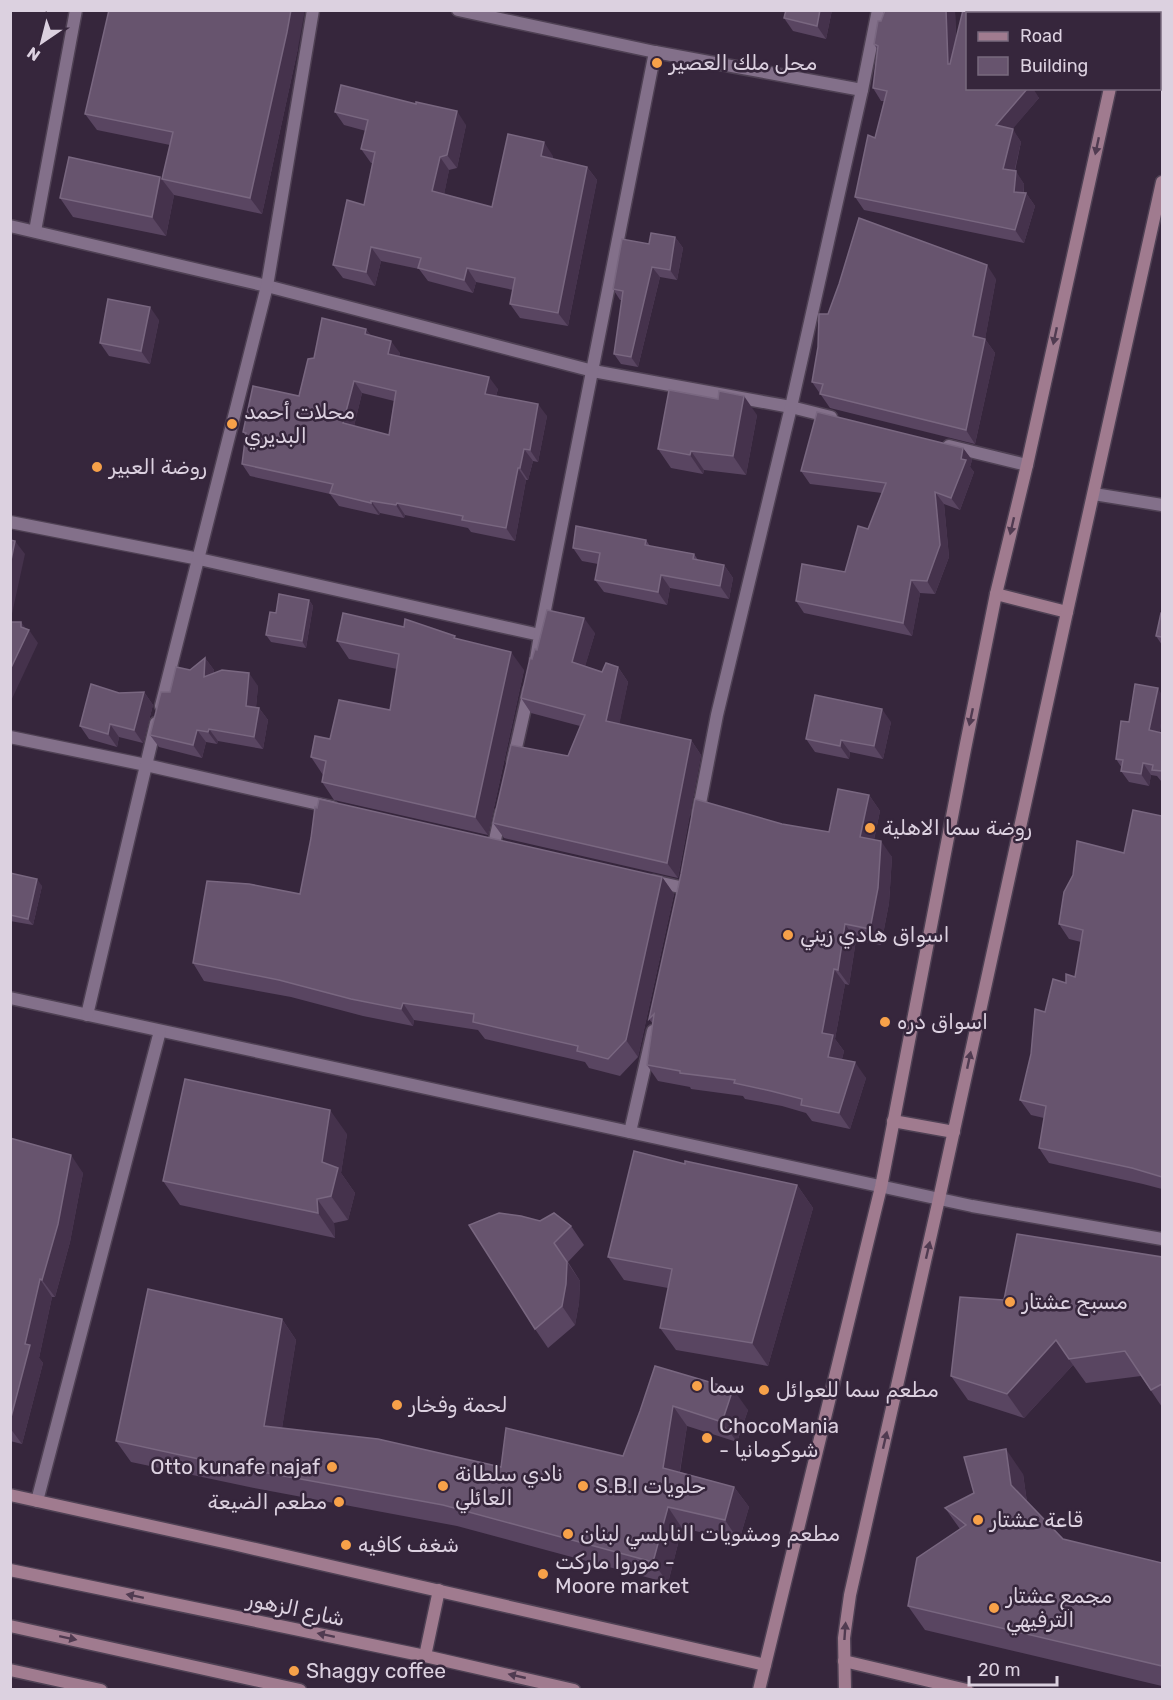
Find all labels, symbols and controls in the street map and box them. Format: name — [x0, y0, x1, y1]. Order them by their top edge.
north arrow — [12, 12, 72, 72]
legend — [966, 12, 1161, 90]
text: Road — [1020, 25, 1063, 47]
text: N — [24, 43, 44, 65]
place label: محل ملك العصير — [667, 50, 817, 75]
text: Building — [1020, 55, 1088, 77]
marker: محل ملك العصير — [650, 56, 664, 70]
one-way arrow — [1092, 136, 1101, 155]
one-way arrow — [1050, 327, 1059, 346]
place label: محلات أحمد البديري — [244, 399, 355, 450]
marker: محلات أحمد البديري — [225, 417, 239, 431]
place label: روضة العبير — [107, 454, 207, 480]
marker: روضة العبير — [90, 460, 104, 474]
one-way arrow — [1007, 517, 1017, 536]
one-way arrow — [966, 708, 975, 727]
place label: روضة سما الاهلية — [882, 815, 1032, 841]
marker: روضة سما الاهلية — [863, 821, 877, 835]
place label: اسواق هادي زيني — [800, 922, 950, 951]
marker: اسواق هادي زيني — [781, 928, 795, 942]
place label: اسواق دره — [897, 1009, 988, 1034]
marker: اسواق دره — [878, 1015, 892, 1029]
one-way arrow — [965, 1050, 975, 1069]
one-way arrow — [923, 1241, 933, 1259]
place label: مسبح عشتار — [1020, 1289, 1128, 1316]
marker: مسبح عشتار — [1003, 1295, 1017, 1309]
place label: سما — [709, 1373, 745, 1398]
place label: مطعم سما للعوائل — [776, 1377, 939, 1404]
marker: سما — [690, 1379, 704, 1393]
marker: مطعم سما للعوائل — [757, 1383, 771, 1397]
place label: لحمة وفخار — [407, 1392, 508, 1418]
marker: لحمة وفخار — [390, 1398, 404, 1412]
place label: ChocoMania - شوكومانيا — [719, 1413, 839, 1462]
marker: ChocoMania - شوكومانيا — [700, 1431, 714, 1445]
one-way arrow — [881, 1431, 890, 1450]
place label: Otto kunafe najaf — [150, 1454, 320, 1479]
marker: Otto kunafe najaf — [325, 1460, 339, 1474]
place label: نادي سلطانة العائلي — [455, 1461, 563, 1514]
place label: S.B.I حلويات — [595, 1473, 706, 1498]
marker: نادي سلطانة العائلي — [436, 1479, 450, 1493]
marker: S.B.I حلويات — [576, 1479, 590, 1493]
place label: مطعم الضيعة — [207, 1489, 327, 1516]
marker: مطعم الضيعة — [332, 1495, 346, 1509]
place label: قاعة عشتار — [988, 1507, 1083, 1532]
marker: قاعة عشتار — [971, 1513, 985, 1527]
place label: مطعم ومشويات النابلسي لبنان — [580, 1521, 840, 1550]
marker: مطعم ومشويات النابلسي لبنان — [561, 1527, 575, 1541]
place label: شغف كافيه — [358, 1532, 459, 1557]
marker: شغف كافيه — [339, 1538, 353, 1552]
place label: موروا ماركت - Moore market — [555, 1549, 689, 1598]
marker: موروا ماركت - Moore market — [536, 1567, 550, 1581]
place label: مجمع عشتار الترفيهي — [1004, 1583, 1112, 1636]
street label: شارع الزهور — [243, 1586, 347, 1633]
one-way arrow — [125, 1591, 144, 1600]
marker: مجمع عشتار الترفيهي — [987, 1601, 1001, 1615]
one-way arrow — [840, 1622, 850, 1641]
one-way arrow — [316, 1630, 335, 1639]
one-way arrow — [58, 1634, 77, 1644]
scale bar — [969, 1649, 1058, 1687]
place label: Shaggy coffee — [306, 1658, 446, 1683]
text: 20 m — [978, 1659, 1020, 1681]
marker: Shaggy coffee — [287, 1664, 301, 1678]
one-way arrow — [507, 1671, 526, 1681]

